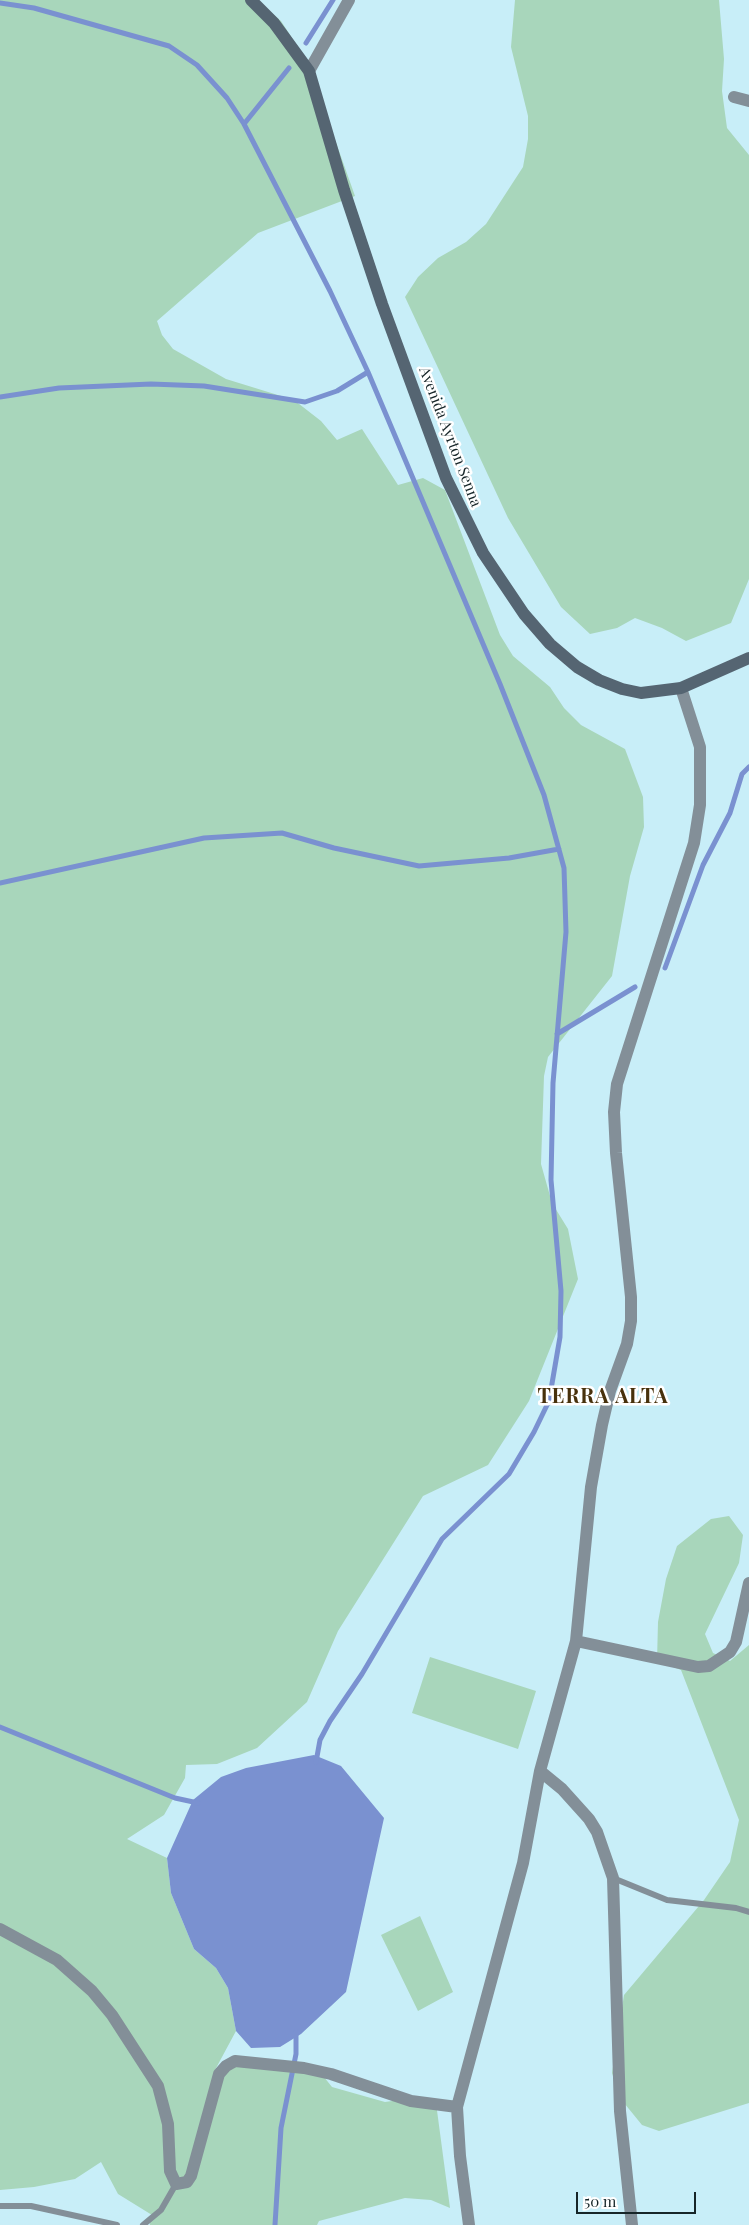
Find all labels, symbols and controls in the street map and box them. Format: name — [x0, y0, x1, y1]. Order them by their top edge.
street label: Avenida Ayrton Senna — [415, 364, 485, 510]
district label: TERRA ALTA — [536, 1385, 670, 1409]
scale bar — [579, 2182, 699, 2214]
text: 50 m — [584, 2191, 616, 2211]

